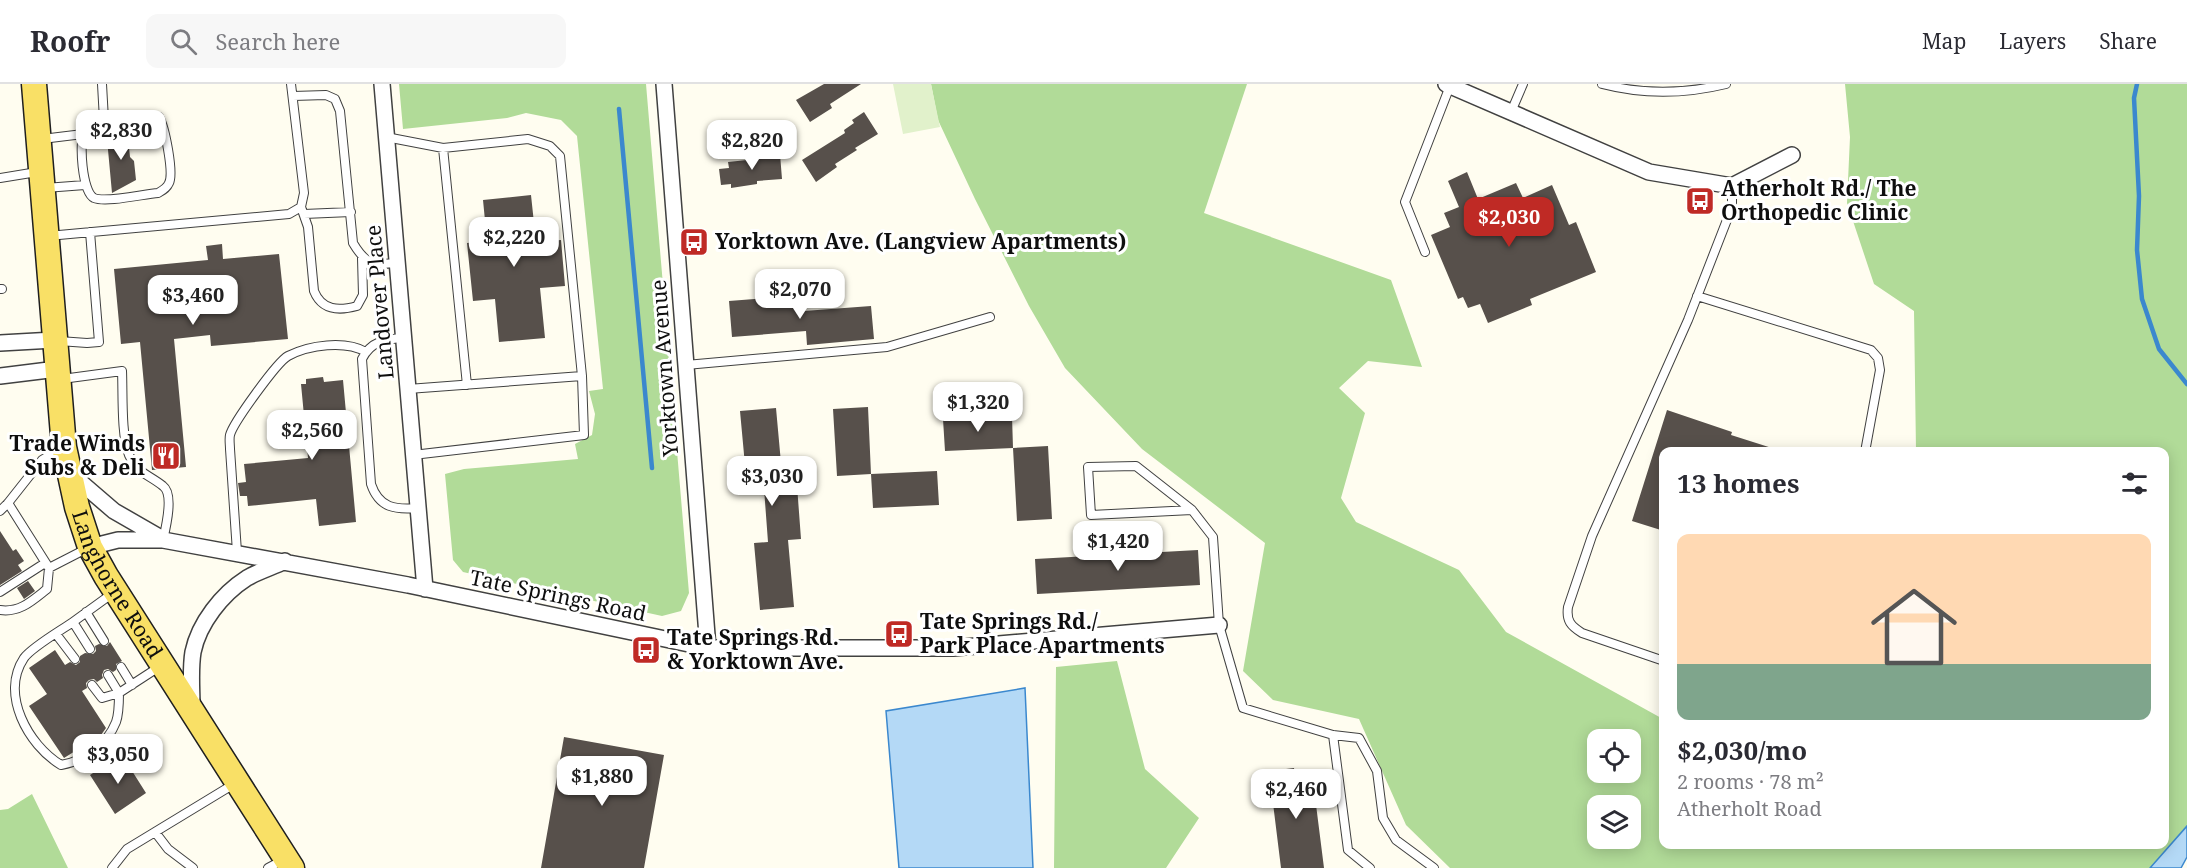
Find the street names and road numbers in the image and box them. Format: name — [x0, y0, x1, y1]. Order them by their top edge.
street label: Landover Place — [358, 224, 400, 380]
street label: Yorktown Avenue — [644, 278, 684, 459]
street label: Langhorne Road — [66, 506, 170, 663]
street label: Tate Springs Road — [468, 563, 649, 627]

